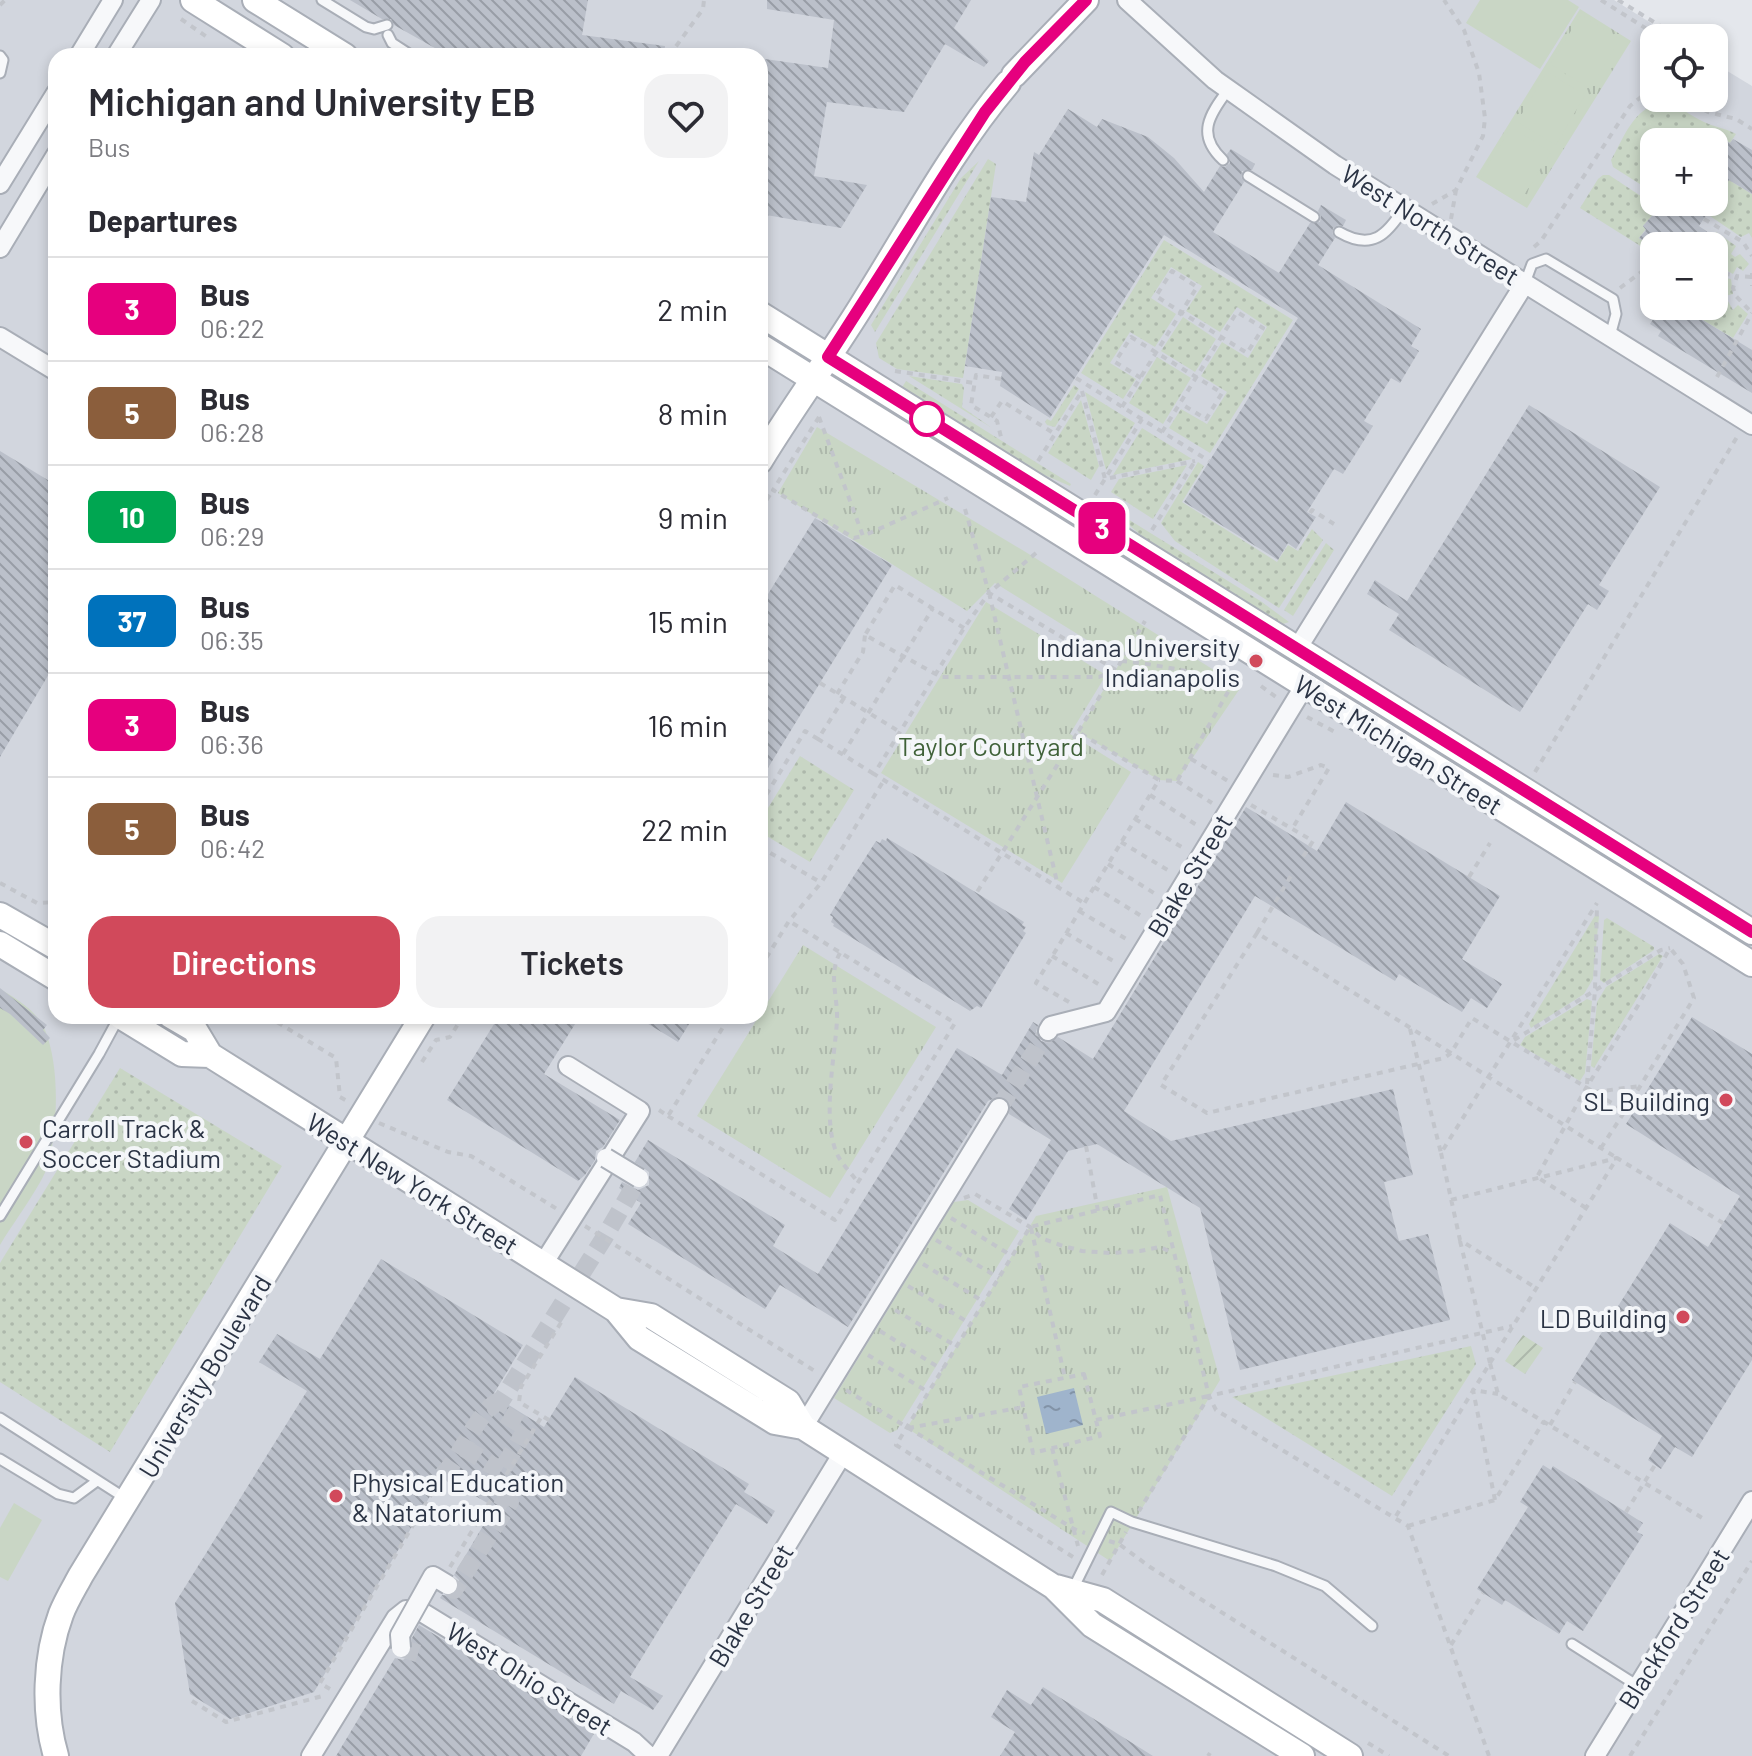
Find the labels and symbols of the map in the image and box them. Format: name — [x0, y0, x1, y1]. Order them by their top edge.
street label: West North Street — [1336, 157, 1526, 291]
unlabelled marker — [910, 402, 944, 436]
line badge: 3 — [1076, 502, 1128, 554]
place label: Indiana University Indianapolis — [1040, 631, 1240, 692]
marker: Indiana University Indianapolis — [1247, 652, 1265, 670]
street label: West Michigan Street — [1289, 668, 1509, 820]
park label: Taylor Courtyard — [898, 730, 1084, 761]
street label: Blake Street — [1140, 808, 1238, 942]
place label: SL Building — [1584, 1085, 1710, 1116]
marker: SL Building — [1717, 1091, 1735, 1109]
street label: West New York Street — [302, 1105, 524, 1261]
place label: Carroll Track & Soccer Stadium — [42, 1112, 221, 1173]
marker: Carroll Track & Soccer Stadium — [17, 1133, 35, 1151]
street label: University Boulevard — [131, 1269, 277, 1483]
place label: LD Building — [1540, 1302, 1667, 1333]
marker: LD Building — [1674, 1308, 1692, 1326]
place label: Physical Education & Natatorium — [352, 1466, 564, 1527]
marker: Physical Education & Natatorium — [327, 1487, 345, 1505]
street label: Blake Street — [701, 1538, 799, 1672]
street label: Blackford Street — [1611, 1542, 1735, 1714]
street label: West Ohio Street — [441, 1615, 619, 1741]

